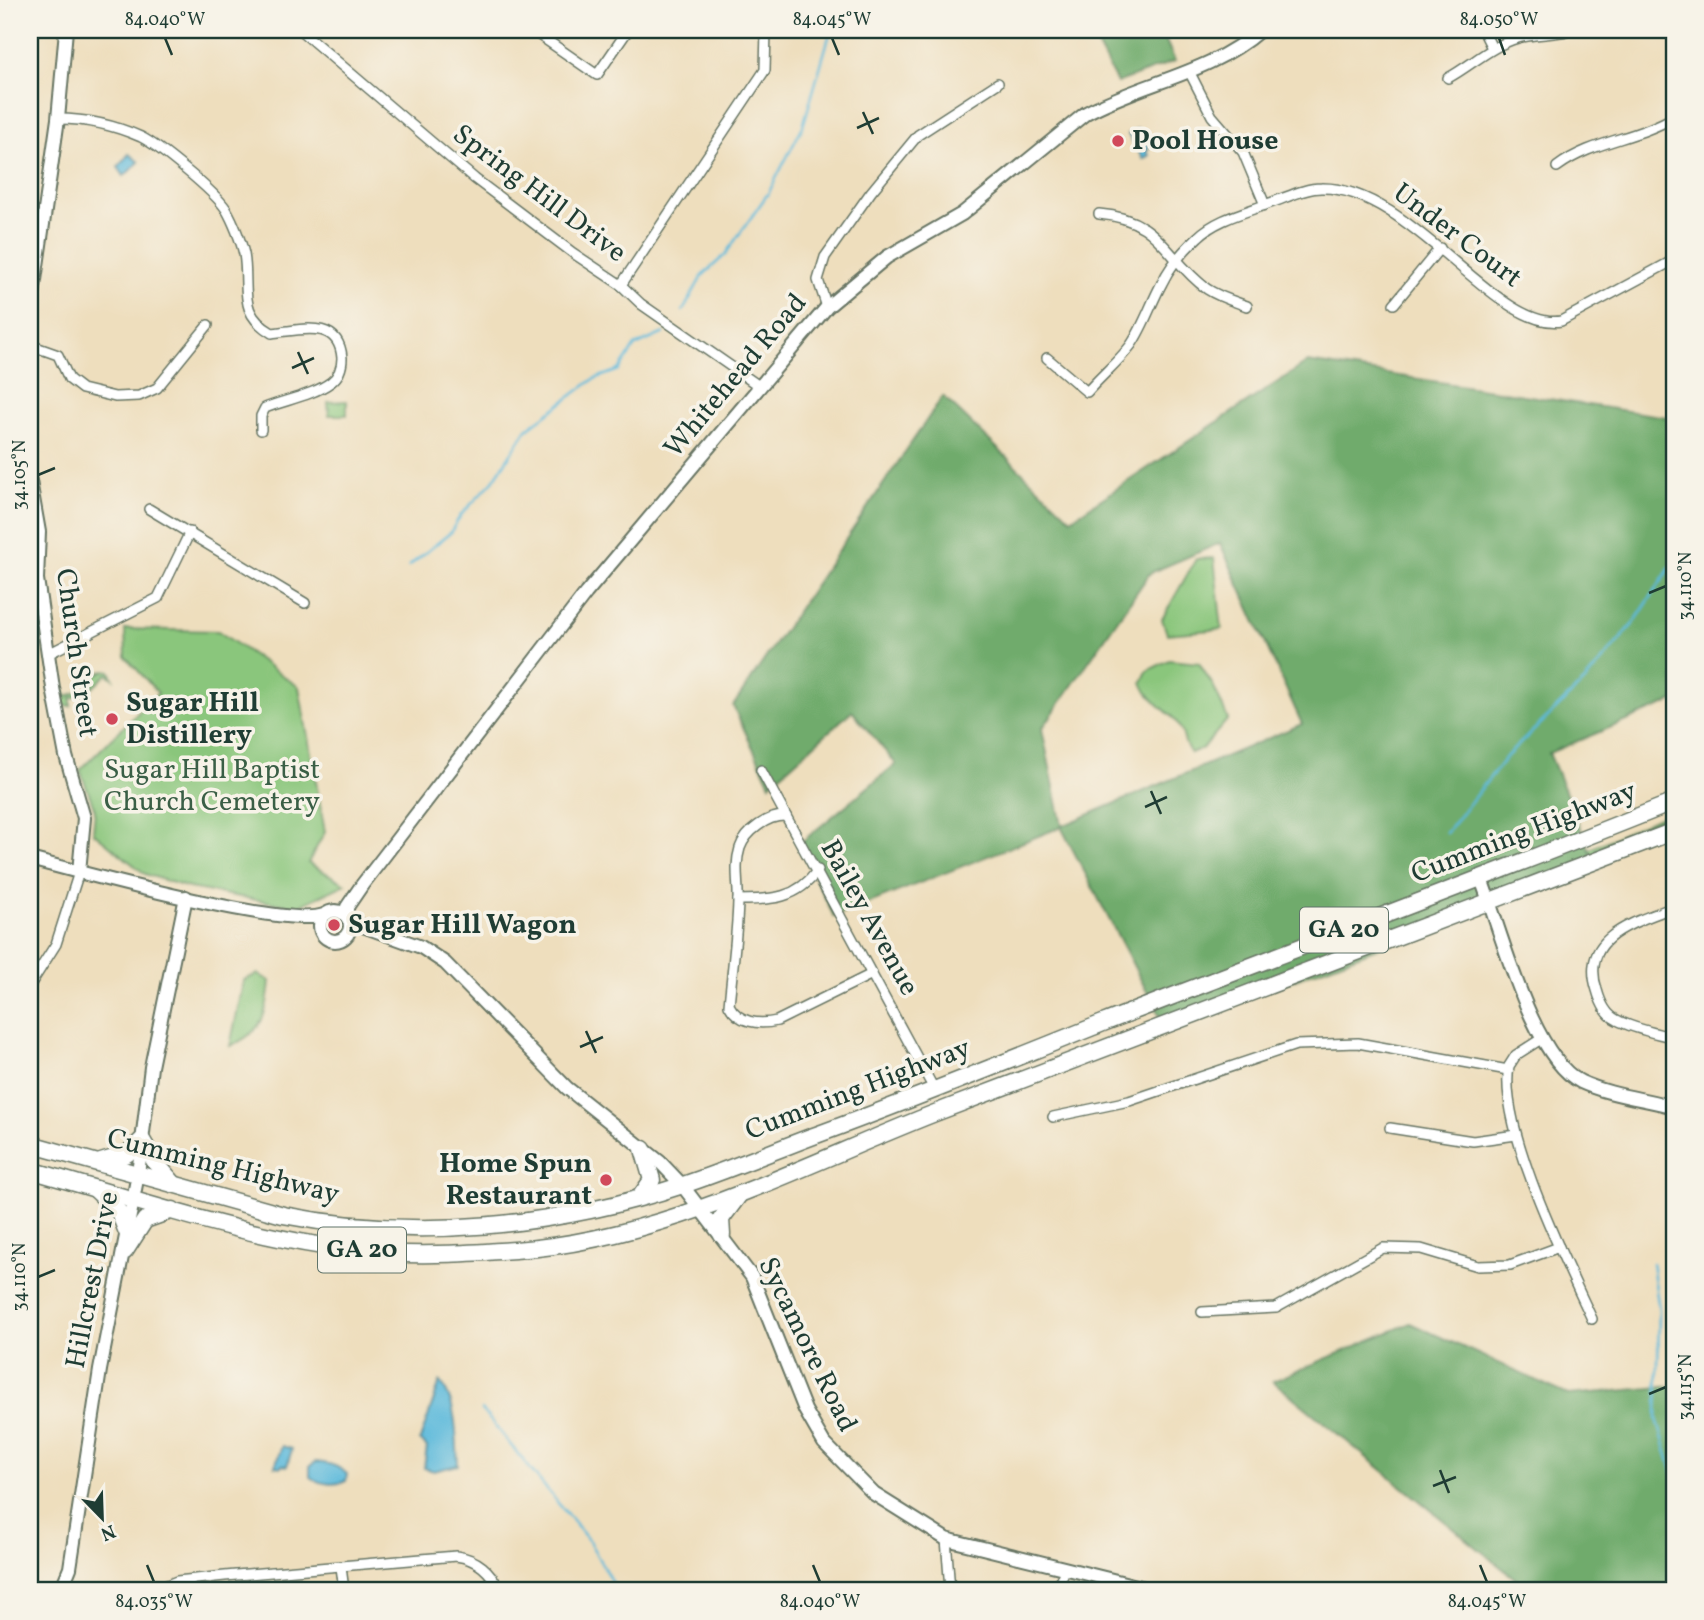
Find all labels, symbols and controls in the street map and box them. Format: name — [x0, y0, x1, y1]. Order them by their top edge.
text: 84.040°W — [125, 8, 205, 33]
text: 84.045°W — [793, 8, 871, 33]
text: 84.050°W — [1460, 8, 1538, 33]
street label: Spring Hill Drive — [444, 116, 634, 272]
place label: Pool House — [1132, 122, 1279, 161]
marker: Pool House — [1110, 133, 1126, 149]
street label: Under Court — [1384, 175, 1530, 297]
street label: Whitehead Road — [655, 285, 817, 467]
text: 34.105°N — [8, 440, 33, 510]
text: 34.110°N — [1674, 552, 1699, 620]
street label: Church Street — [45, 566, 107, 740]
place label: Sugar Hill Distillery — [126, 684, 259, 755]
marker: Sugar Hill Distillery — [104, 711, 120, 727]
park label: Sugar Hill Baptist Church Cemetery — [104, 751, 320, 822]
street label: Cumming Highway — [1406, 772, 1642, 894]
street label: Bailey Avenue — [810, 833, 928, 1003]
place label: Sugar Hill Wagon — [348, 906, 577, 945]
road number: GA 20 — [1300, 908, 1388, 953]
marker: Sugar Hill Wagon — [326, 917, 342, 933]
street label: Cumming Highway — [740, 1029, 976, 1151]
street label: Cumming Highway — [103, 1119, 343, 1215]
place label: Home Spun Restaurant — [439, 1145, 592, 1216]
marker: Home Spun Restaurant — [598, 1172, 614, 1188]
street label: Hillcrest Drive — [57, 1188, 129, 1372]
road number: GA 20 — [318, 1228, 406, 1273]
text: 34.110°N — [8, 1243, 33, 1311]
street label: Sycamore Road — [748, 1251, 866, 1439]
text: 34.115°N — [1674, 1354, 1699, 1420]
north arrow — [66, 1484, 136, 1554]
text: N — [96, 1517, 119, 1547]
text: 84.035°W — [115, 1590, 193, 1615]
text: 84.040°W — [780, 1590, 860, 1615]
text: 84.045°W — [1448, 1590, 1526, 1615]

